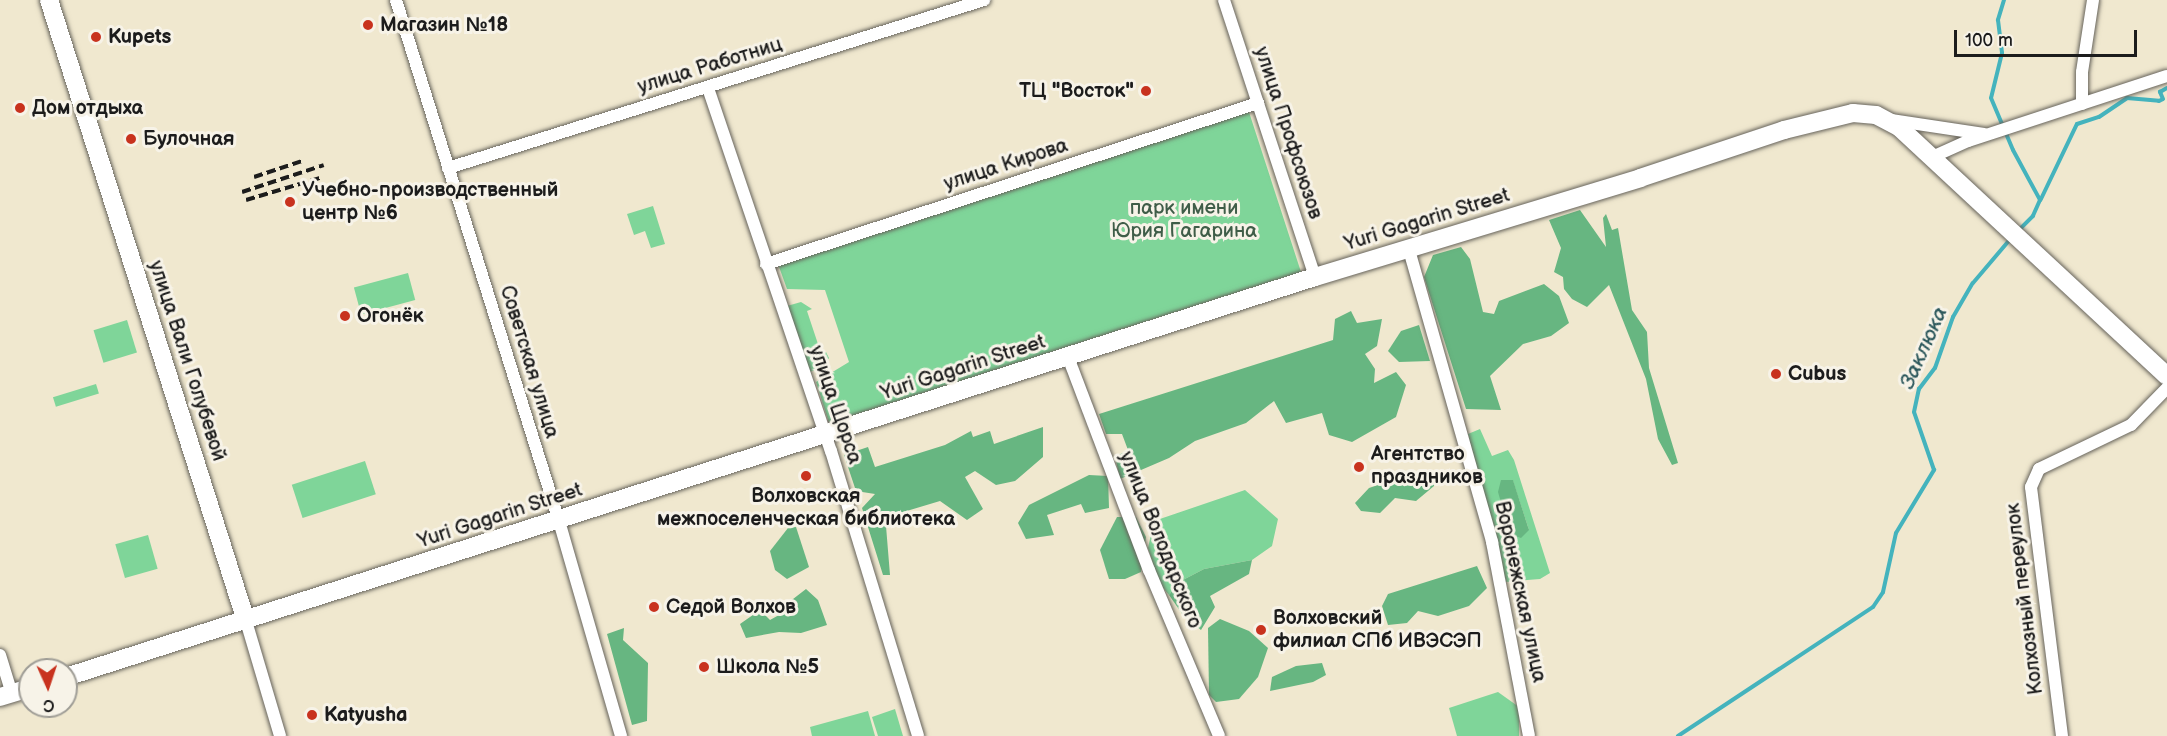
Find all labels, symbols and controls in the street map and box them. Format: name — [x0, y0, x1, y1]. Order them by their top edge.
place label: Магазин №18 — [380, 13, 508, 37]
marker: Магазин №18 — [361, 18, 375, 32]
scale bar — [1957, 18, 2140, 56]
place label: Kupets — [108, 25, 171, 49]
marker: Kupets — [89, 30, 103, 44]
text: 100 m — [1965, 30, 2013, 51]
street label: улица Работниц — [635, 33, 785, 99]
street label: улица Профсоюзов — [1249, 44, 1327, 222]
place label: ТЦ "Восток" — [1019, 79, 1134, 103]
marker: ТЦ "Восток" — [1139, 84, 1153, 98]
place label: Дом отдыха — [32, 96, 143, 120]
marker: Дом отдыха — [13, 101, 27, 115]
place label: Булочная — [143, 127, 234, 151]
marker: Булочная — [124, 132, 138, 146]
street label: улица Кирова — [941, 134, 1071, 196]
place label: Учебно-производственный центр №6 — [302, 178, 558, 225]
street label: Yuri Gagarin Street — [1341, 183, 1513, 257]
marker: Учебно-производственный центр №6 — [283, 195, 297, 209]
park label: парк имени Юрия Гагарина — [1111, 196, 1257, 243]
street label: улица Вали Голубевой — [143, 258, 231, 464]
street label: Советская улица — [494, 283, 564, 441]
water label: Заклюка — [1895, 303, 1953, 393]
place label: Огонёк — [357, 304, 424, 328]
marker: Огонёк — [338, 309, 352, 323]
street label: Yuri Gagarin Street — [878, 330, 1048, 406]
street label: улица Щорса — [804, 343, 866, 467]
place label: Cubus — [1788, 362, 1846, 386]
marker: Cubus — [1769, 367, 1783, 381]
place label: Агентство праздников — [1371, 443, 1483, 490]
street label: улица Володарского — [1114, 448, 1206, 632]
marker: Агентство праздников — [1352, 460, 1366, 474]
marker: Волховская межпоселенческая библиотека — [799, 469, 813, 483]
street label: Yuri Gagarin Street — [415, 478, 585, 554]
place label: Волховская межпоселенческая библиотека — [657, 485, 955, 532]
street label: Воронежская улица — [1489, 499, 1551, 685]
street label: Колхозный переулок — [2001, 502, 2049, 696]
place label: Седой Волхов — [666, 595, 796, 619]
marker: Седой Волхов — [647, 600, 661, 614]
place label: Волховский филиал СПб ИВЭСЭП — [1273, 606, 1482, 653]
marker: Волховский филиал СПб ИВЭСЭП — [1254, 623, 1268, 637]
place label: Школа №5 — [716, 655, 819, 679]
north arrow — [18, 658, 78, 718]
marker: Школа №5 — [697, 660, 711, 674]
text: С — [43, 695, 55, 714]
place label: Katyusha — [324, 703, 408, 727]
marker: Katyusha — [305, 708, 319, 722]

